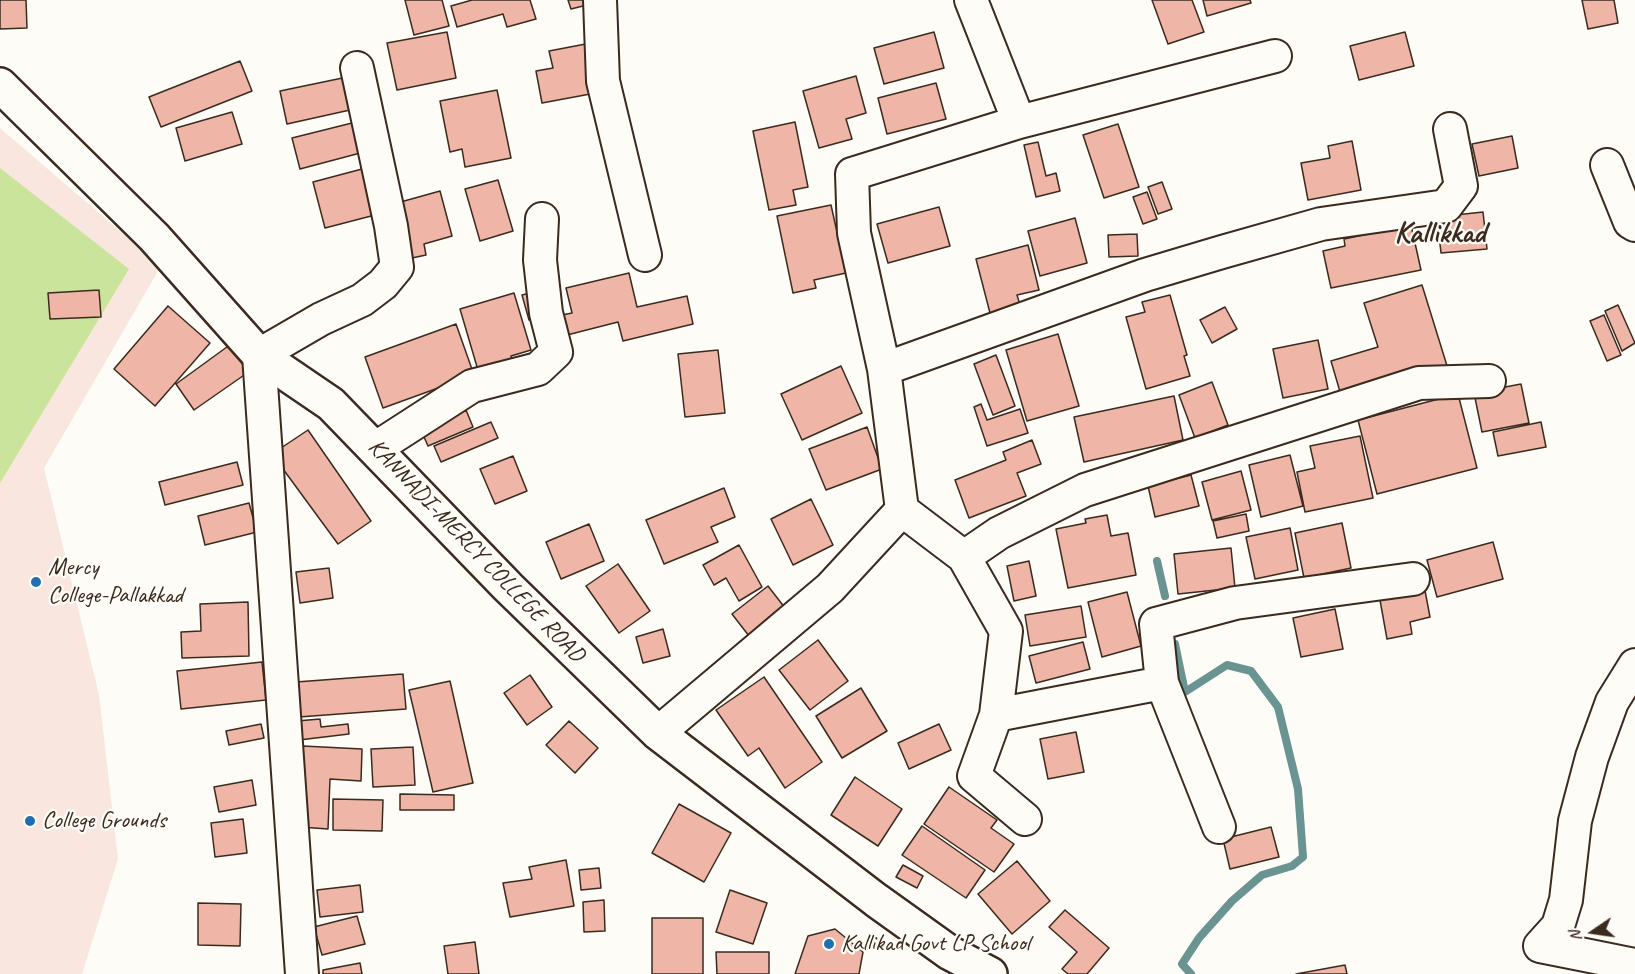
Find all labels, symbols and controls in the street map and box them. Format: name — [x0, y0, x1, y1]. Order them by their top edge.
district label: Kallikkad — [1394, 216, 1486, 252]
street label: KANNADI-MERCY COLLEGE ROAD — [362, 433, 590, 669]
place label: Mercy College-Pallakkad — [48, 554, 183, 610]
marker: Mercy College-Pallakkad — [29, 575, 43, 589]
place label: College Grounds — [42, 807, 166, 835]
marker: College Grounds — [23, 814, 37, 828]
north arrow — [1563, 902, 1623, 962]
text: N — [1565, 929, 1586, 943]
place label: Kallikad Govt LP School — [841, 930, 1030, 958]
marker: Kallikad Govt LP School — [822, 937, 836, 951]

